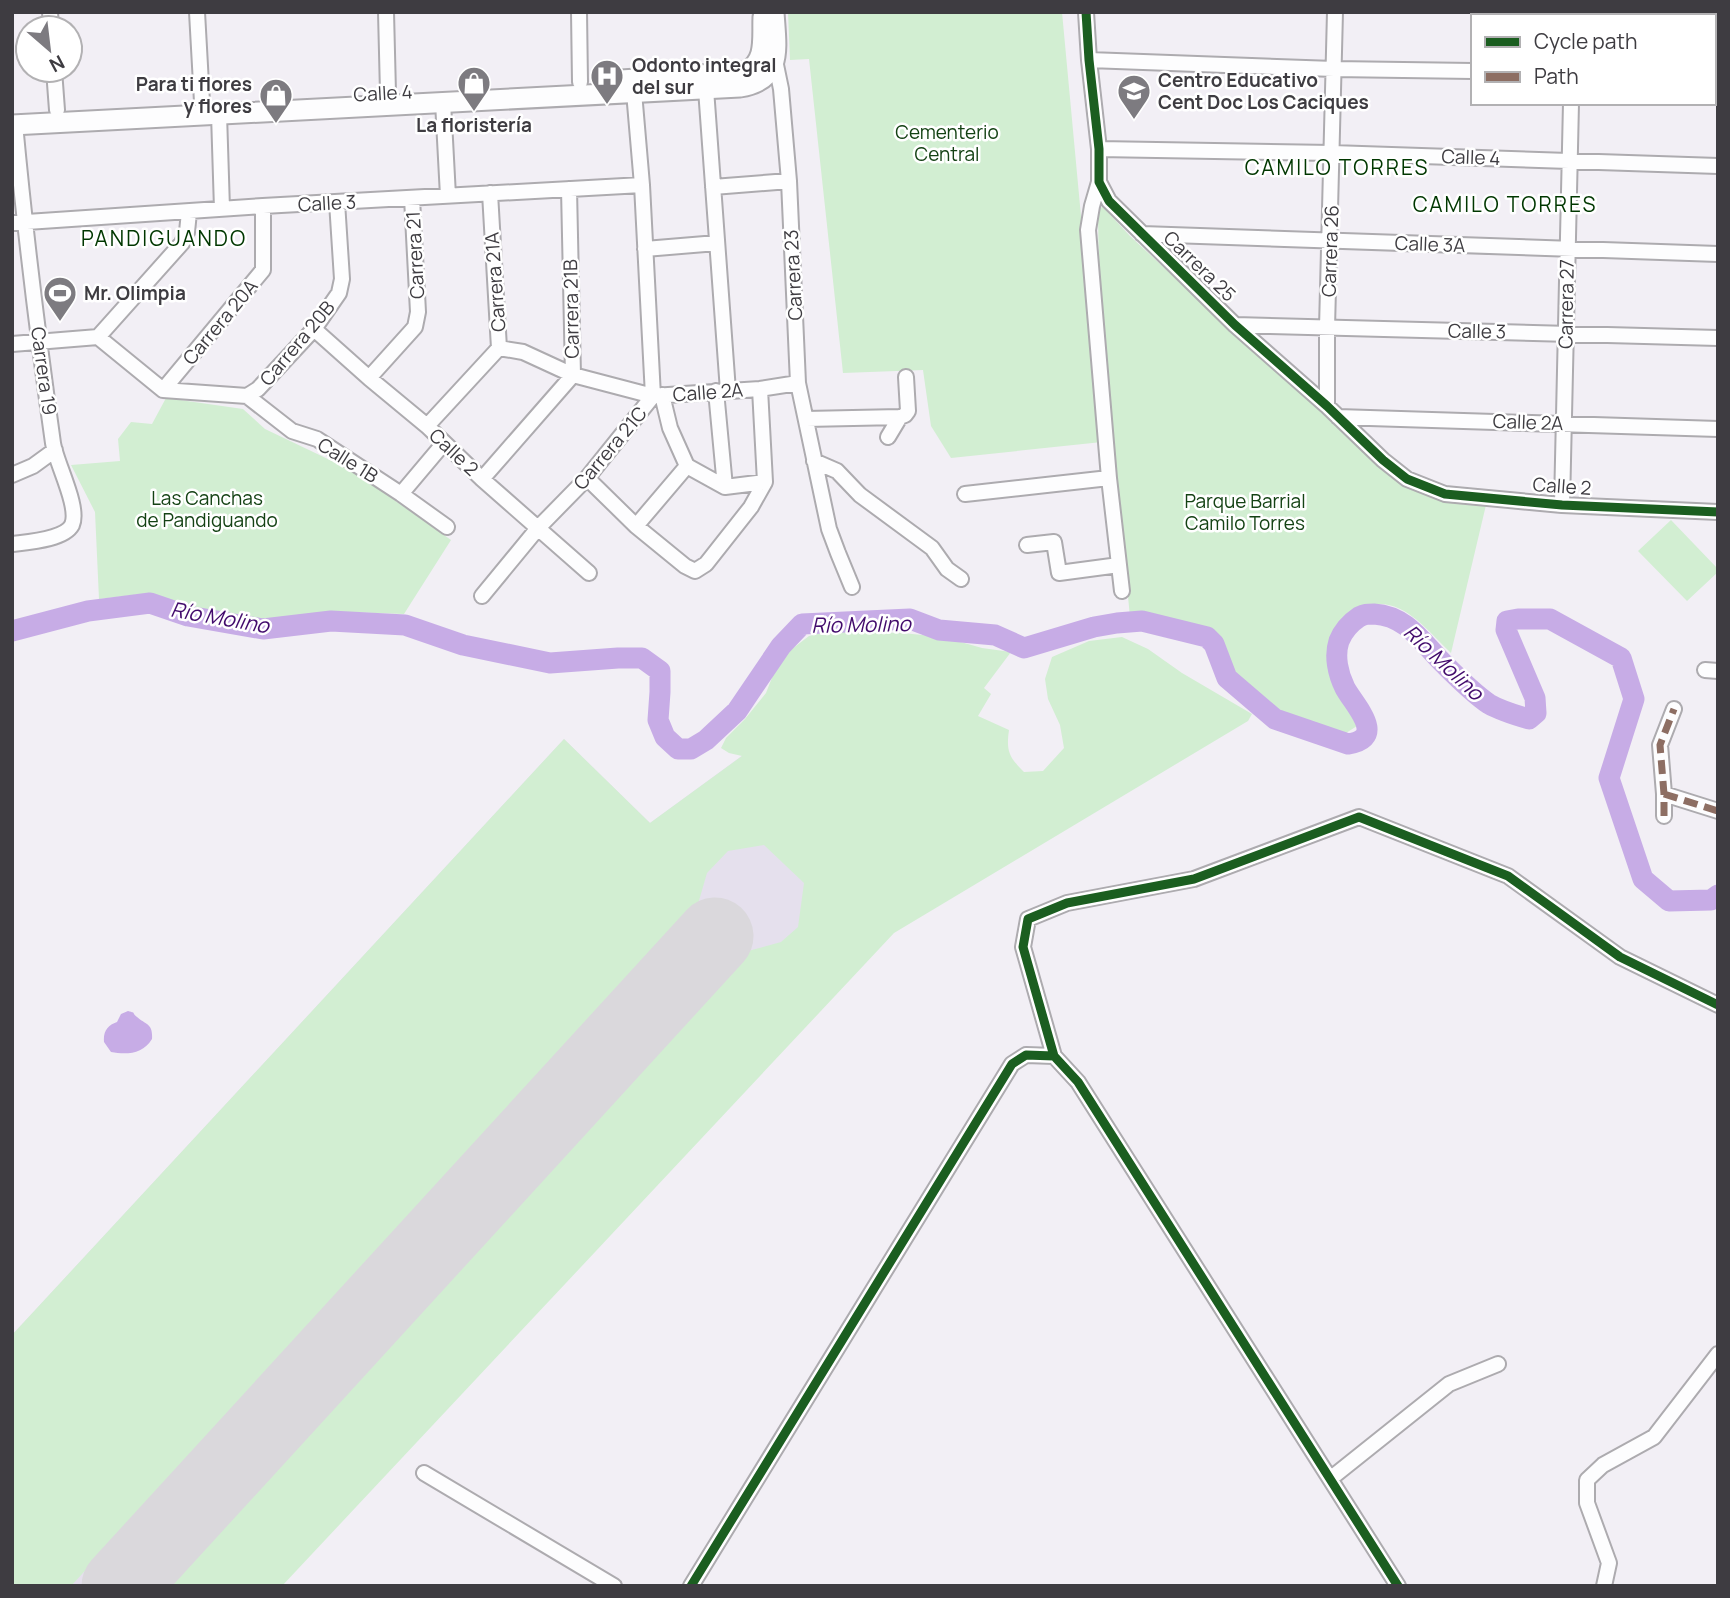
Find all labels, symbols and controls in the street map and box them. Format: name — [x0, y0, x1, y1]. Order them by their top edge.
north arrow — [14, 14, 84, 84]
legend — [1471, 14, 1716, 105]
text: Cycle path — [1534, 27, 1637, 55]
text: N — [45, 49, 69, 79]
place label: Odonto integral del sur — [632, 52, 777, 100]
hospital icon: Odonto integral del sur — [588, 57, 626, 106]
text: Path — [1534, 62, 1579, 90]
shop icon: La floristería — [455, 64, 493, 113]
place label: Centro Educativo Cent Doc Los Caciques — [1158, 67, 1369, 115]
place label: Para ti flores y flores — [136, 71, 252, 119]
school or university icon: Centro Educativo Cent Doc Los Caciques — [1115, 72, 1153, 121]
shop icon: Para ti flores y flores — [257, 76, 295, 125]
street label: Calle 4 — [353, 78, 413, 108]
place label: La floristería — [416, 112, 532, 138]
park label: Cementerio Central — [895, 119, 999, 167]
street label: Calle 4 — [1441, 143, 1501, 171]
district label: CAMILO TORRES — [1245, 153, 1429, 181]
street label: Calle 3 — [297, 188, 357, 218]
district label: CAMILO TORRES — [1413, 190, 1597, 218]
street label: Carrera 26 — [1315, 204, 1345, 298]
street label: Carrera 21 — [400, 210, 430, 300]
district label: PANDIGUANDO — [81, 224, 247, 252]
street label: Carrera 25 — [1158, 225, 1242, 307]
street label: Carrera 23 — [778, 229, 808, 321]
street label: Calle 3A — [1394, 230, 1466, 258]
street label: Carrera 21A — [479, 231, 511, 333]
street label: Carrera 21B — [557, 259, 585, 359]
street label: Carrera 27 — [1552, 259, 1580, 349]
sports icon: Mr. Olimpia — [41, 274, 79, 323]
street label: Carrera 20A — [177, 274, 263, 370]
place label: Mr. Olimpia — [84, 280, 186, 306]
street label: Carrera 20B — [254, 295, 340, 391]
street label: Calle 3 — [1448, 317, 1506, 345]
street label: Carrera 19 — [25, 325, 63, 417]
street label: Calle 2A — [672, 377, 744, 407]
street label: Carrera 21C — [567, 401, 653, 495]
street label: Calle 2A — [1492, 408, 1564, 436]
street label: Calle 2 — [424, 422, 484, 482]
street label: Calle 1B — [313, 431, 384, 489]
street label: Calle 2 — [1532, 471, 1592, 501]
park label: Las Canchas de Pandiguando — [136, 485, 278, 533]
park label: Parque Barrial Camilo Torres — [1184, 488, 1306, 536]
water label: Río Molino — [169, 595, 273, 640]
water label: Río Molino — [811, 609, 913, 639]
water label: Río Molino — [1398, 618, 1491, 707]

